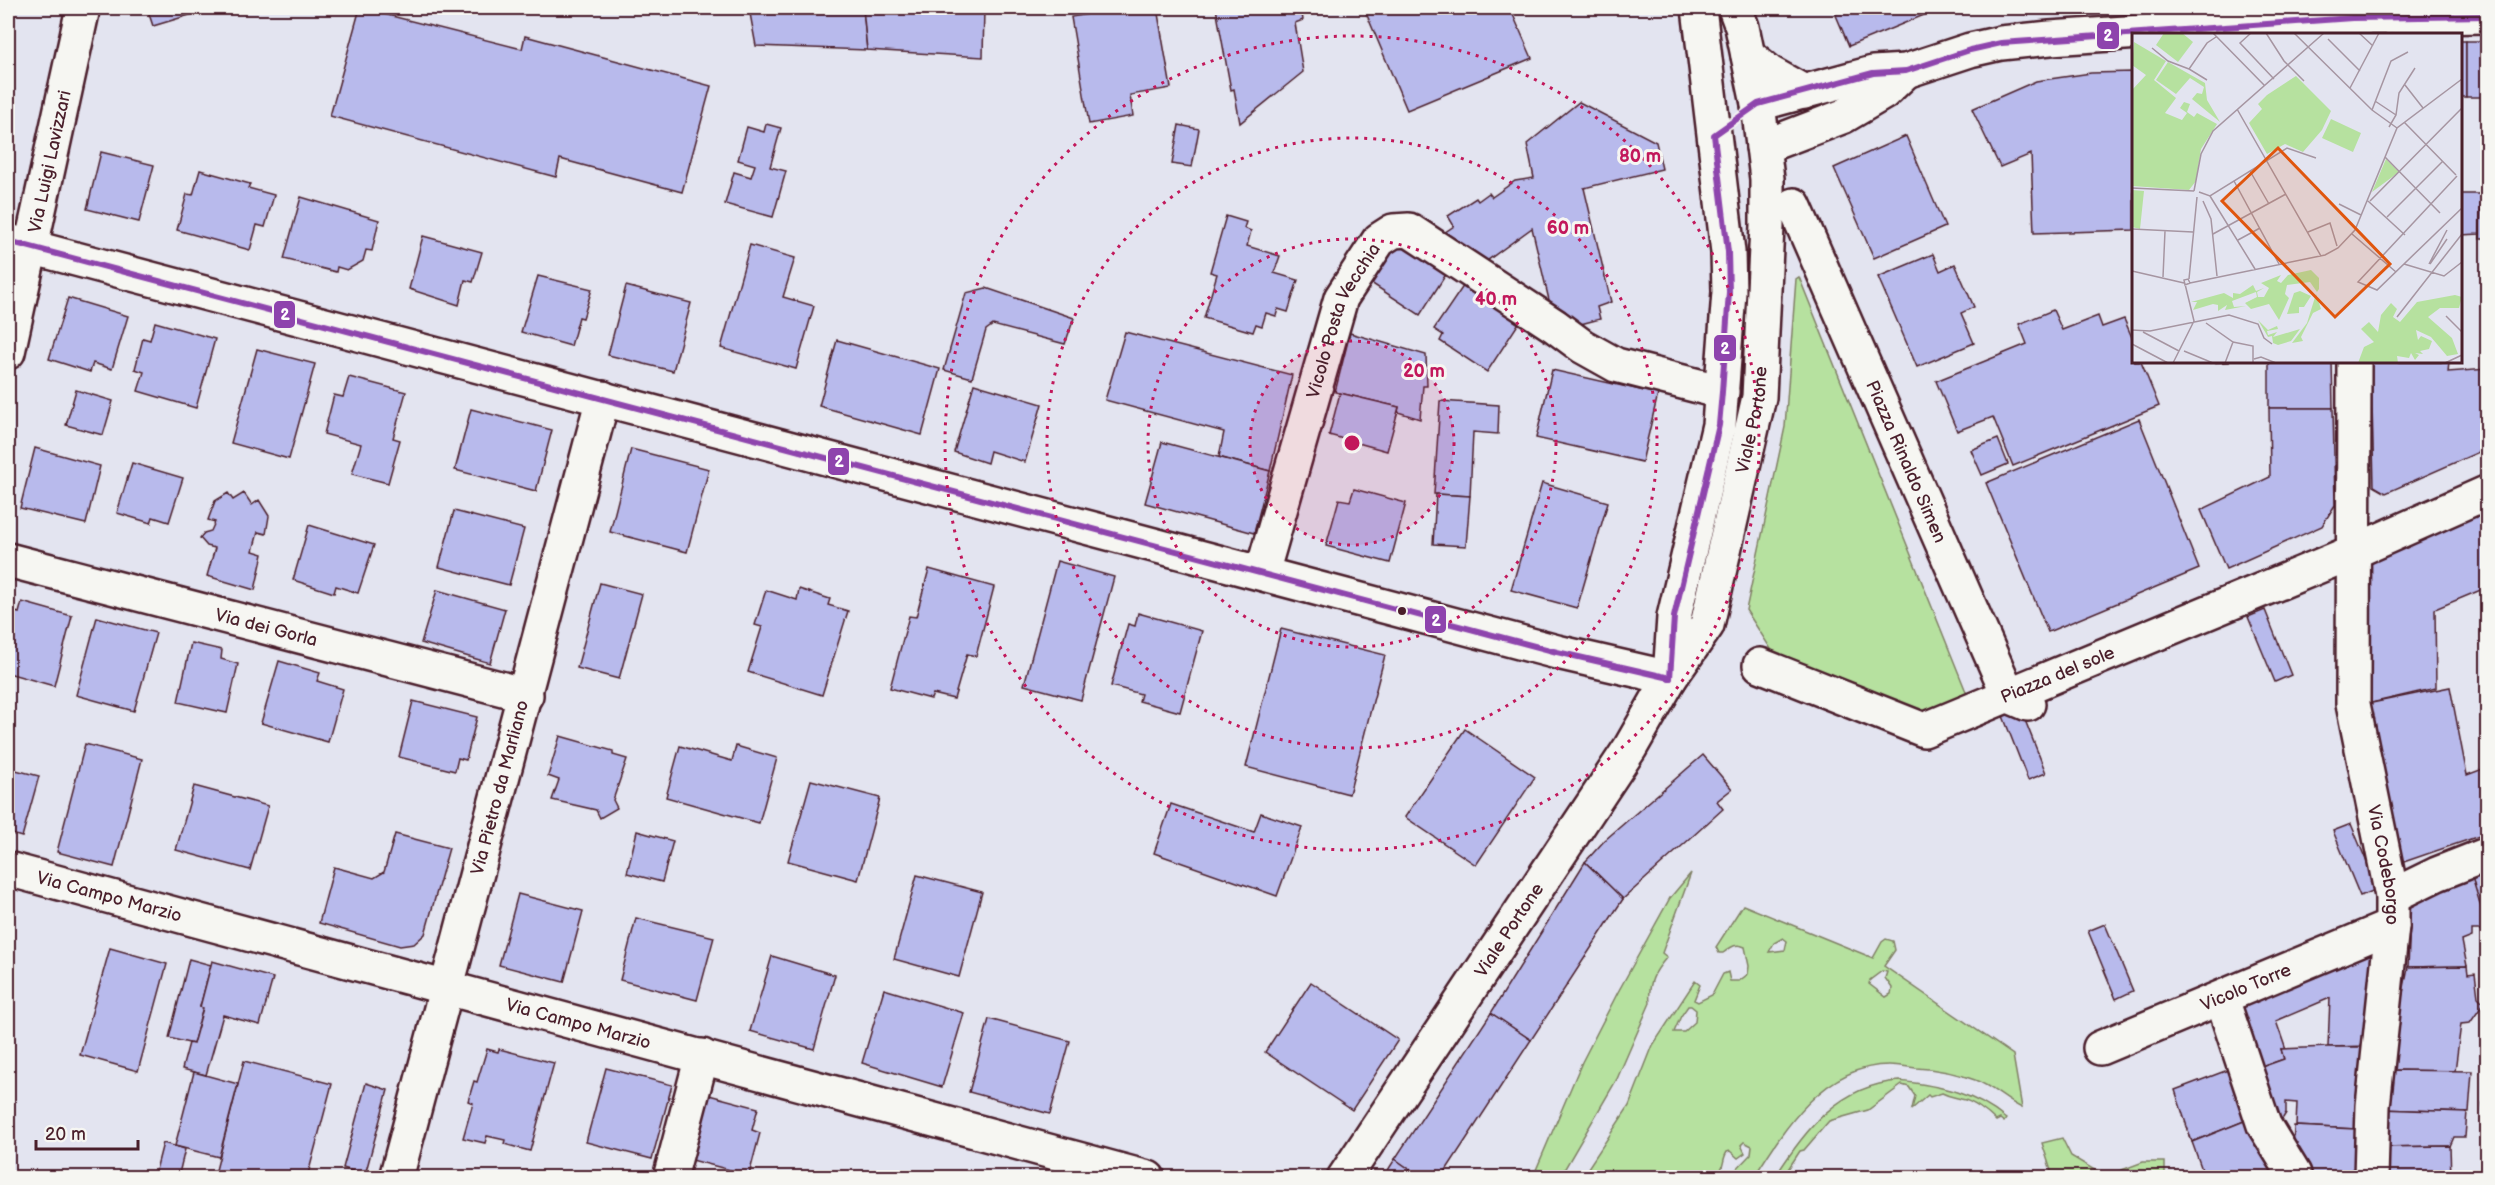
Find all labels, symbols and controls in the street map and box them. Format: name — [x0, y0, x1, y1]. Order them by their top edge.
line badge: 2 — [2096, 21, 2120, 50]
text: 2 — [2103, 27, 2113, 46]
inset map — [2132, 33, 2462, 363]
street label: Via Luigi Lavizzari — [24, 88, 75, 235]
text: 80 m — [1619, 146, 1661, 167]
text: 60 m — [1547, 218, 1589, 239]
street label: Vicolo Posta Vecchia — [1302, 239, 1385, 401]
text: 40 m — [1475, 289, 1517, 310]
line badge: 2 — [273, 300, 296, 329]
text: 2 — [280, 306, 290, 325]
line badge: 2 — [1713, 334, 1737, 362]
text: 2 — [1720, 340, 1730, 359]
text: 20 m — [1403, 361, 1445, 382]
street label: Viale Portone — [1731, 365, 1771, 475]
street label: Piazza Rinaldo Simen — [1862, 377, 1951, 546]
centre of rings — [1342, 433, 1362, 453]
line badge: 2 — [827, 447, 850, 476]
text: 2 — [834, 453, 844, 472]
street label: Via dei Gorla — [213, 604, 320, 651]
unlabelled marker — [1396, 605, 1408, 617]
line badge: 2 — [1424, 605, 1447, 634]
text: 2 — [1431, 612, 1441, 631]
street label: Piazza del sole — [1997, 641, 2118, 708]
street label: Via Pietro da Marliano — [466, 698, 533, 877]
street label: Via Codeborgo — [2363, 803, 2403, 925]
street label: Via Campo Marzio — [34, 867, 184, 926]
street label: Viale Portone — [1470, 879, 1548, 981]
street label: Vicolo Torre — [2197, 959, 2294, 1015]
street label: Via Campo Marzio — [504, 994, 653, 1053]
scale bar — [36, 1113, 138, 1151]
text: 20 m — [45, 1124, 86, 1145]

